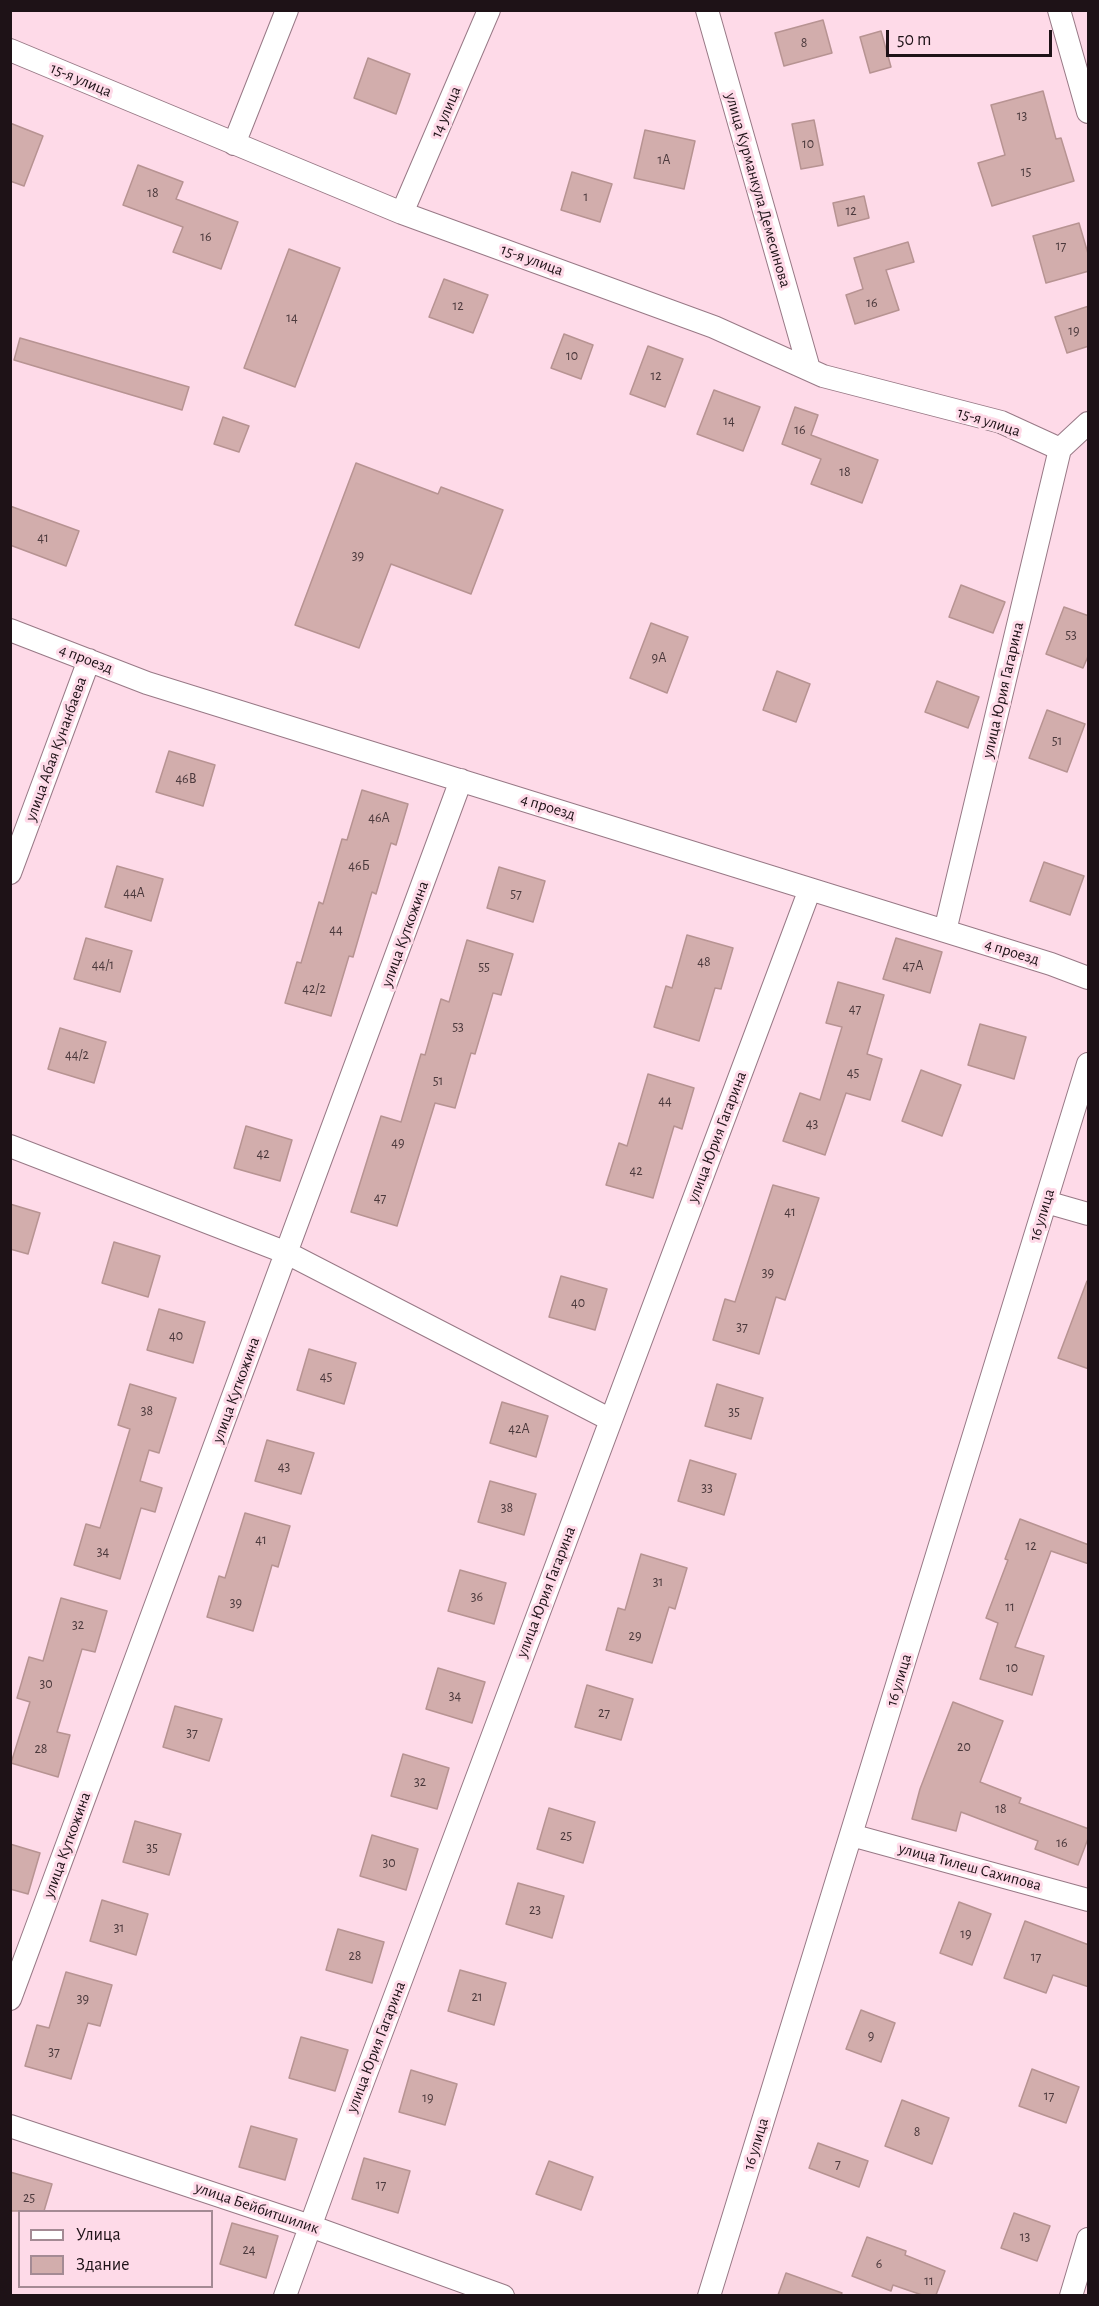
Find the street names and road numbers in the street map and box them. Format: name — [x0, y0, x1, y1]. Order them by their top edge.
street label: 15-я улица — [47, 58, 115, 102]
street label: 14 улица — [427, 83, 465, 141]
street label: улица Курманкула Демесинова — [721, 91, 795, 289]
street label: 15-я улица — [498, 240, 566, 280]
street label: 15-я улица — [955, 403, 1023, 441]
street label: улица Юрия Гагарина — [978, 620, 1028, 760]
street label: 4 проезд — [56, 640, 116, 678]
street label: улица Абая Кунанбаева — [21, 674, 91, 824]
street label: 4 проезд — [518, 790, 578, 824]
street label: улица Куткожина — [377, 878, 433, 990]
street label: 4 проезд — [982, 935, 1042, 969]
street label: улица Юрия Гагарина — [683, 1069, 751, 1205]
street label: 16 улица — [1025, 1186, 1059, 1244]
street label: улица Куткожина — [208, 1334, 264, 1446]
street label: улица Юрия Гагарина — [512, 1524, 580, 1660]
street label: 16 улица — [882, 1651, 916, 1709]
street label: улица Куткожина — [39, 1789, 95, 1901]
street label: улица Тилеш Сахипова — [897, 1839, 1043, 1895]
street label: улица Юрия Гагарина — [342, 1979, 410, 2115]
street label: 16 улица — [739, 2115, 773, 2173]
street label: улица Бейбитшилик — [192, 2178, 322, 2238]

